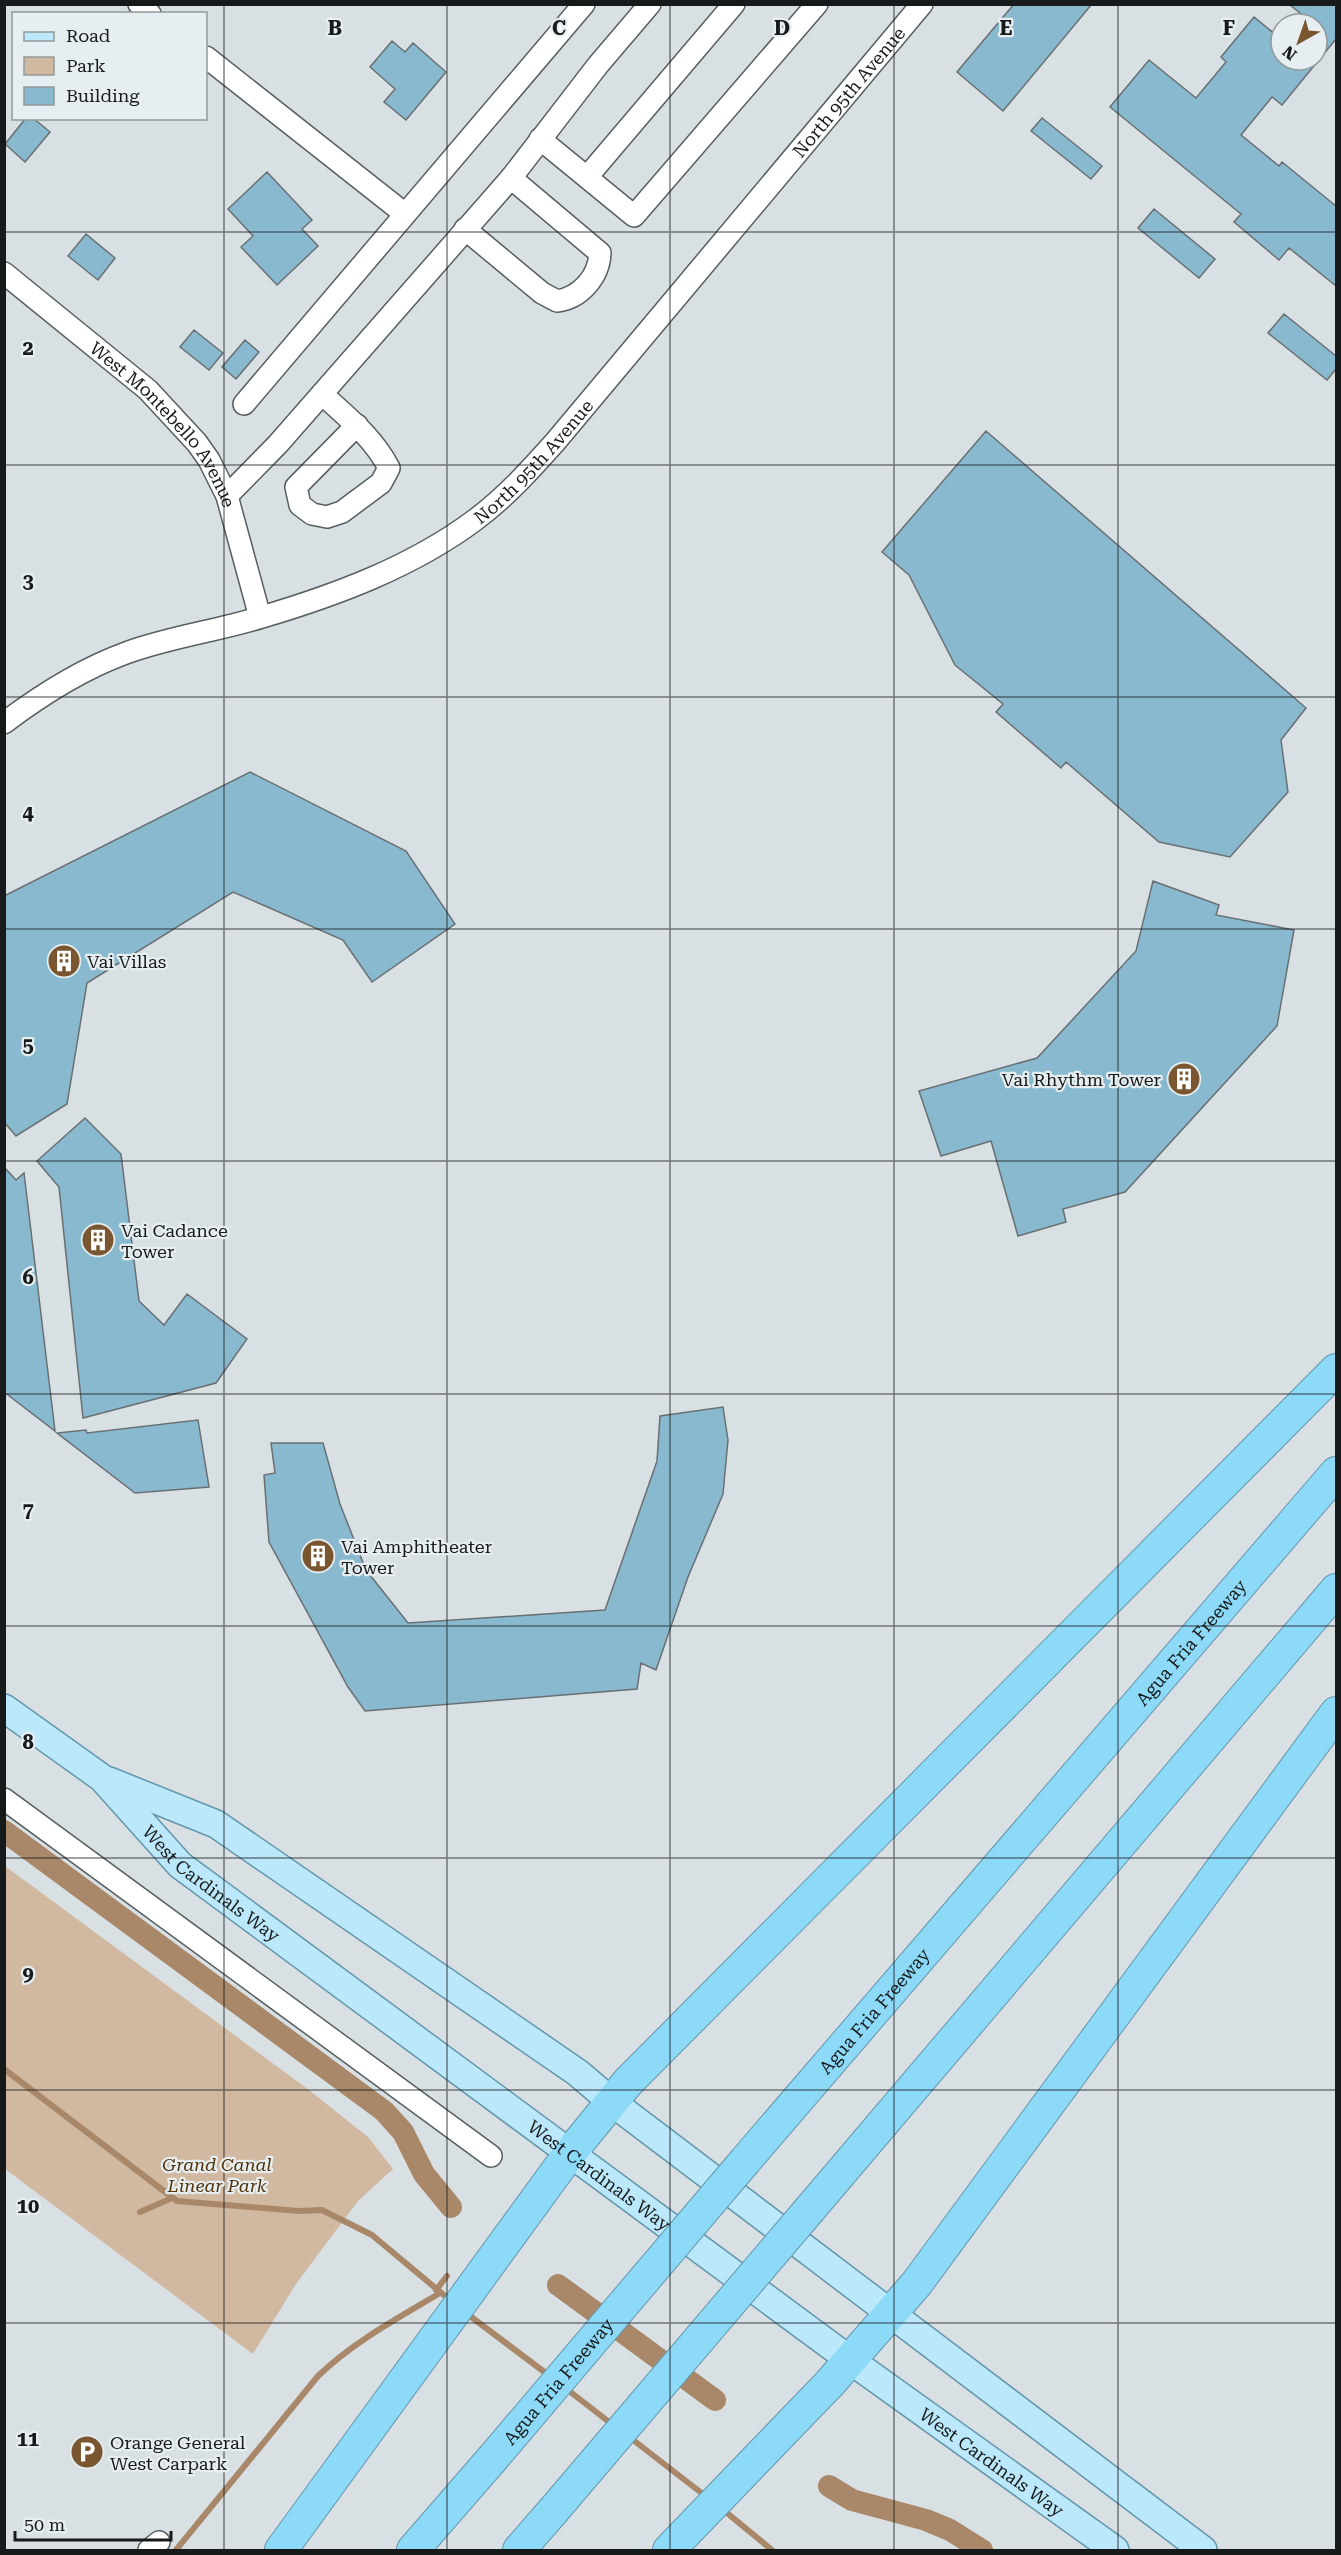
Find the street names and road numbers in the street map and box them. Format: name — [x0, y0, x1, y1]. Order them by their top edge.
street label: North 95th Avenue — [788, 22, 909, 161]
street label: West Montebello Avenue — [86, 337, 240, 510]
street label: North 95th Avenue — [469, 395, 597, 528]
street label: Agua Fria Freeway — [1131, 1575, 1251, 1709]
street label: West Cardinals Way — [139, 1821, 284, 1946]
street label: Agua Fria Freeway — [814, 1943, 934, 2078]
street label: West Cardinals Way — [524, 2115, 675, 2235]
street label: Agua Fria Freeway — [499, 2314, 618, 2449]
street label: West Cardinals Way — [916, 2403, 1068, 2521]

